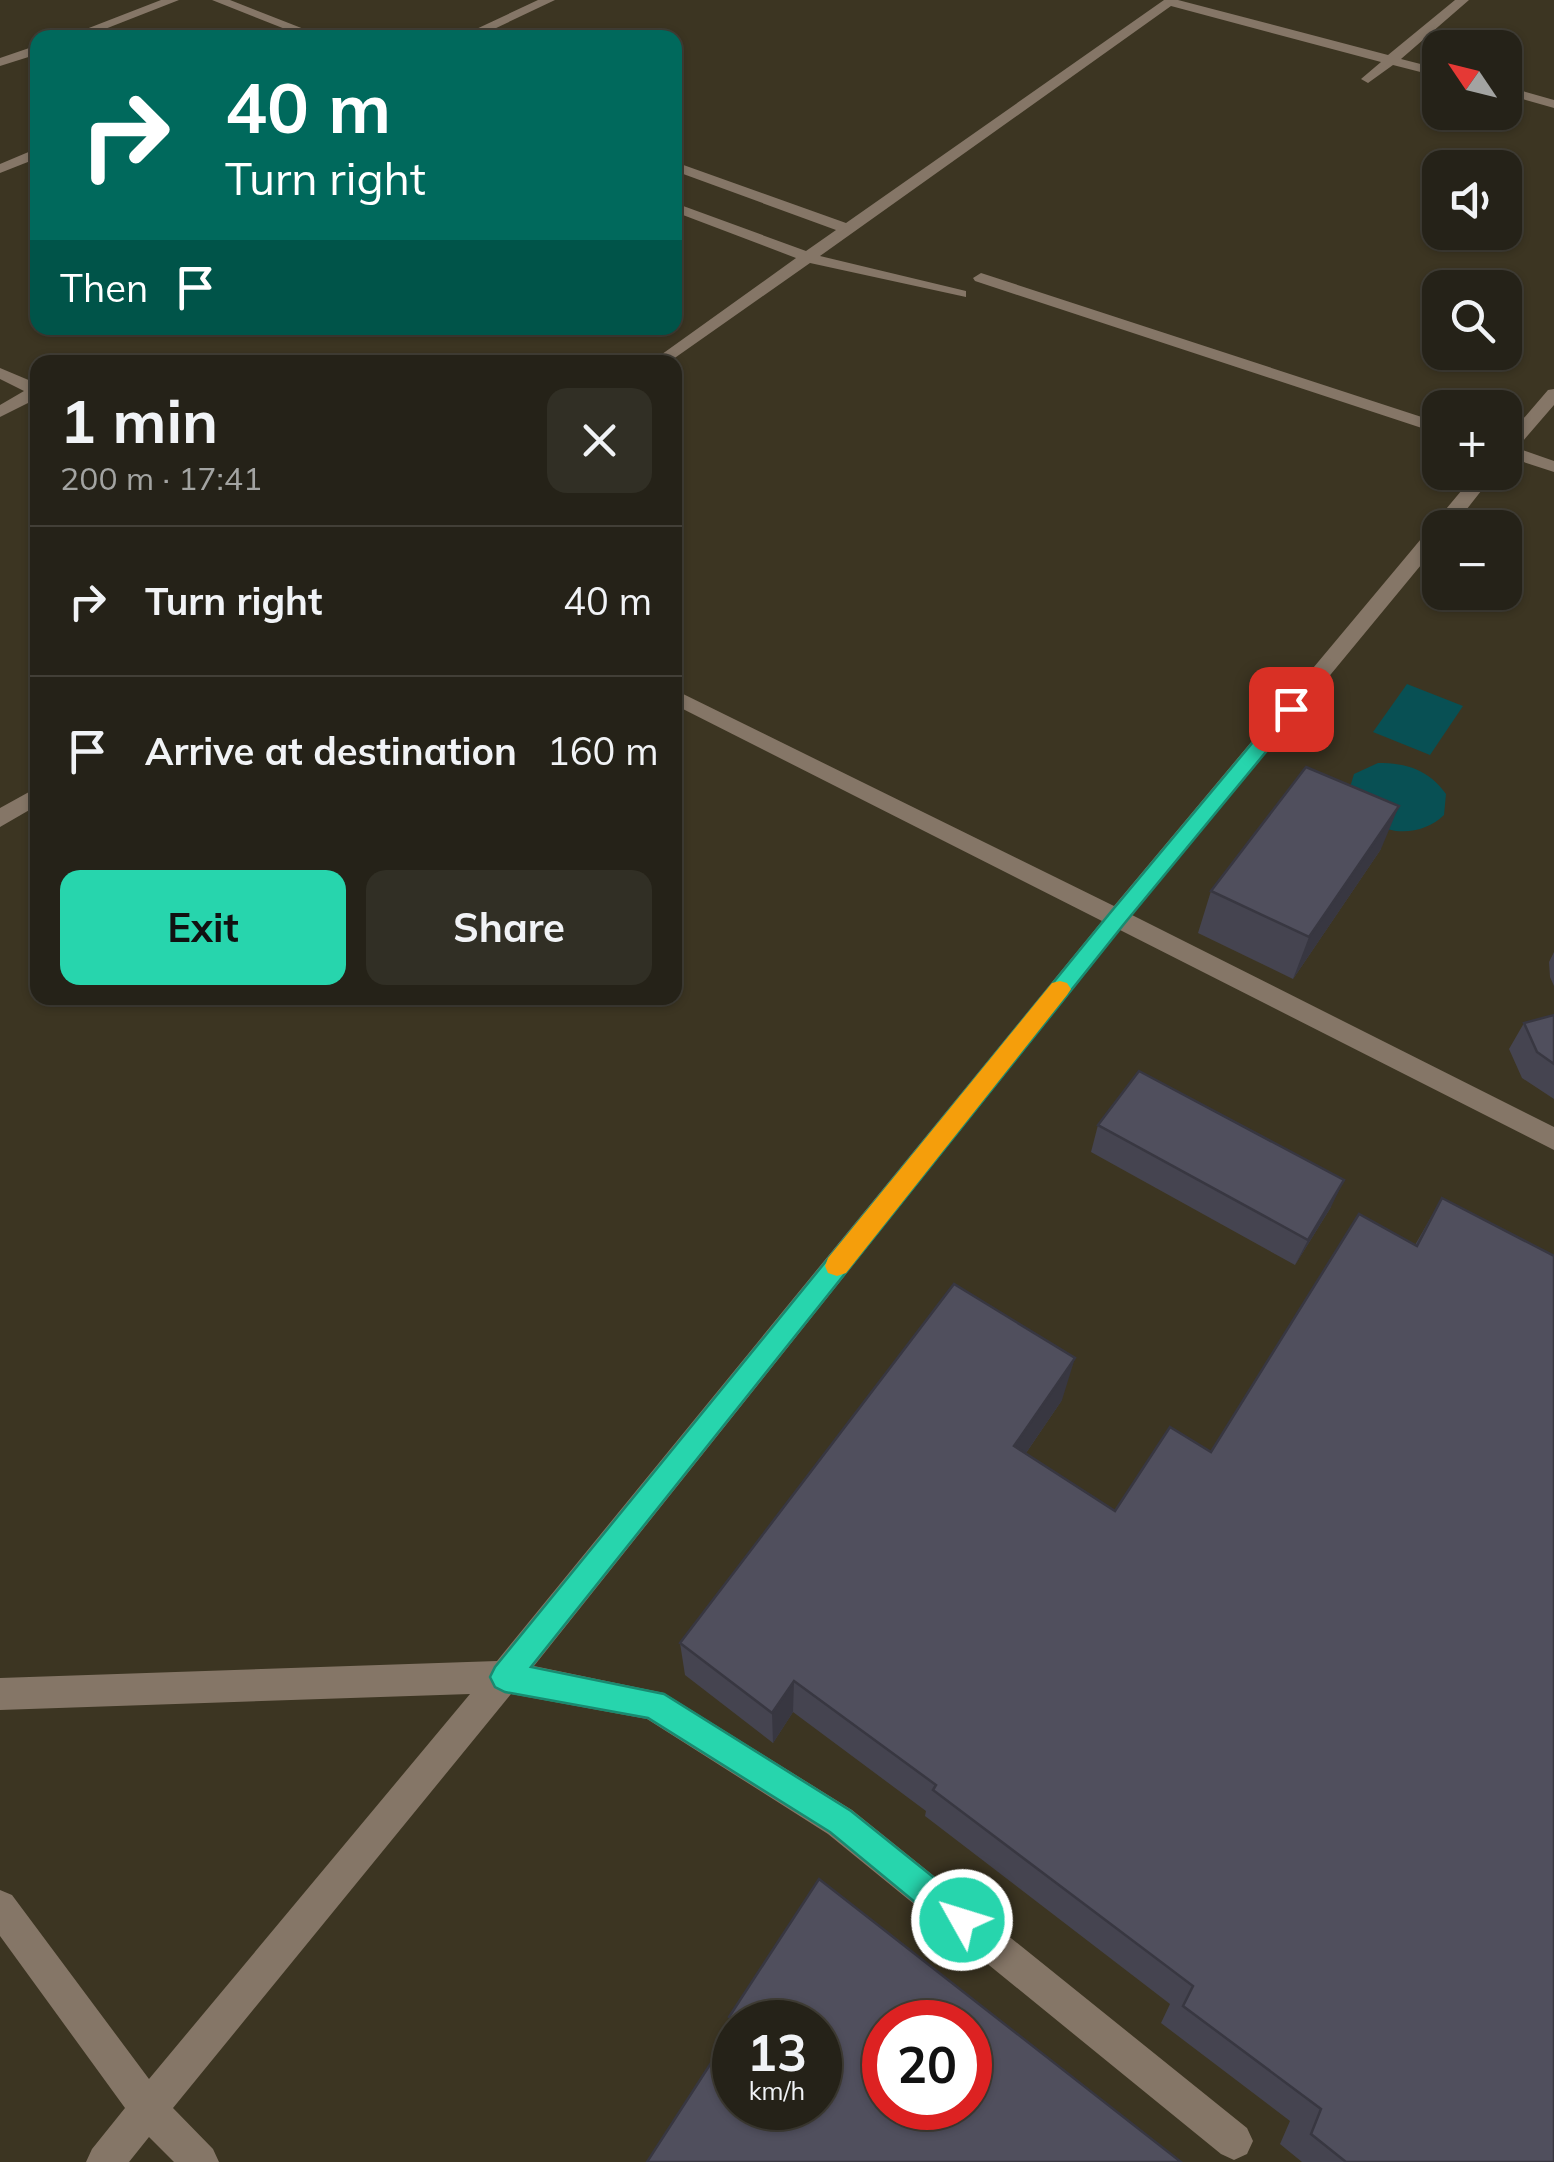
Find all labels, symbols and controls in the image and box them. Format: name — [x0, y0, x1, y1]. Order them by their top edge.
north arrow — [1422, 30, 1522, 130]
map controls — [1422, 30, 1522, 610]
text: 40 m — [225, 63, 391, 151]
icon: right — [60, 70, 190, 200]
text: Turn right — [225, 150, 426, 206]
button: sound — [1422, 150, 1522, 250]
icon: arrive — [168, 260, 223, 315]
text: Then — [60, 264, 148, 312]
button: search — [1422, 270, 1522, 370]
text: 1 min — [60, 383, 218, 458]
button: close — [547, 388, 652, 493]
button: + — [1422, 390, 1522, 490]
text: 200 m · 17:41 — [60, 458, 262, 498]
button: − — [1422, 510, 1522, 610]
icon: right — [60, 574, 115, 629]
text: Turn right — [145, 577, 322, 625]
text: 40 m — [563, 577, 652, 625]
pin — [1249, 667, 1334, 752]
icon: arrive — [1264, 682, 1319, 737]
icon: arrive — [60, 724, 115, 779]
text: Arrive at destination — [145, 727, 517, 775]
text: 160 m — [547, 727, 659, 775]
button: Exit — [60, 870, 346, 985]
button: Share — [366, 870, 652, 985]
position arrow — [910, 1868, 1014, 1972]
speed limit sign: 20 — [862, 2000, 992, 2130]
text: 13 — [747, 2021, 807, 2084]
text: km/h — [749, 2075, 805, 2106]

